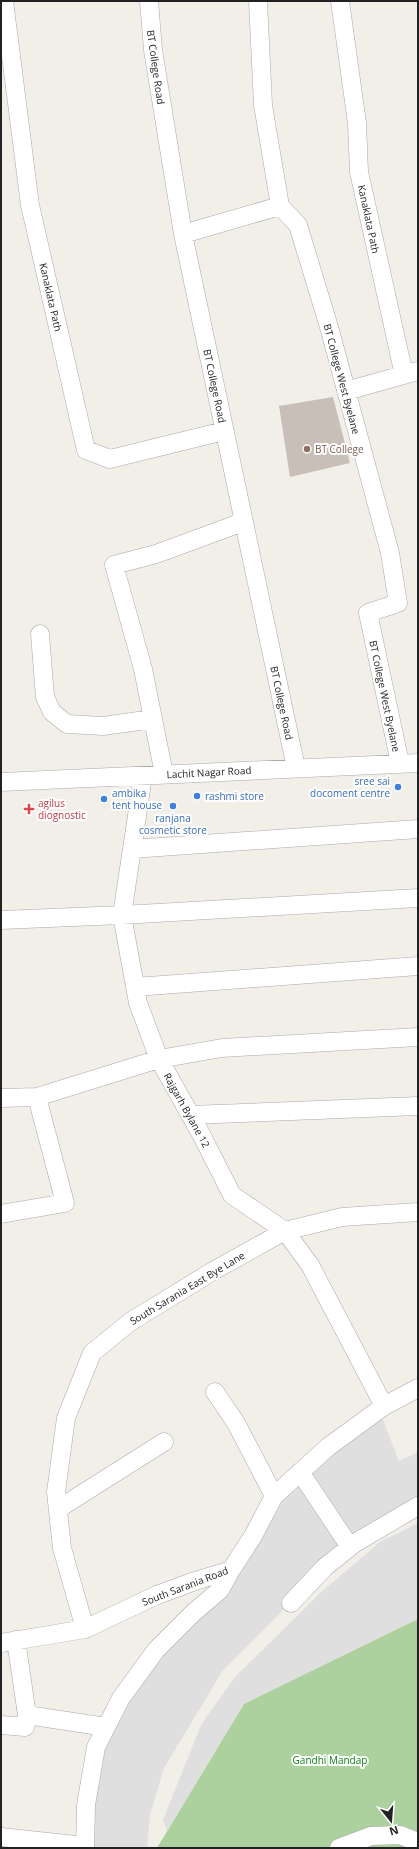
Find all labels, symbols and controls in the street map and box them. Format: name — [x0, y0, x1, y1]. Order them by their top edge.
street label: BT College Road — [144, 29, 168, 105]
street label: Kanaklata Path — [355, 183, 383, 255]
street label: Kanaklata Path — [36, 261, 66, 333]
street label: BT College West Byelane — [320, 322, 364, 436]
street label: BT College Road — [200, 348, 230, 424]
place label: BT College — [315, 442, 364, 456]
marker: BT College — [302, 444, 312, 454]
street label: BT College West Byelane — [366, 639, 404, 754]
street label: BT College Road — [267, 665, 297, 741]
street label: Lachit Nagar Road — [166, 763, 252, 781]
place label: sree sai docoment centre — [310, 774, 390, 800]
marker: sree sai docoment centre — [393, 782, 403, 792]
place label: ambika tent house — [112, 786, 163, 812]
place label: rashmi store — [205, 789, 264, 803]
marker: rashmi store — [192, 791, 202, 801]
marker: ambika tent house — [99, 794, 109, 804]
place label: agilus diognostic — [38, 796, 86, 822]
marker: ranjana cosmetic store — [168, 801, 178, 811]
marker: agilus diognostic — [23, 803, 35, 815]
place label: ranjana cosmetic store — [139, 811, 207, 837]
street label: Rajgarh Bylane 12 — [161, 1070, 213, 1150]
street label: South Sarania East Bye Lane — [127, 1248, 247, 1328]
street label: South Sarania Road — [140, 1563, 230, 1609]
park label: Gandhi Mandap — [293, 1753, 367, 1767]
north arrow — [371, 1801, 411, 1841]
text: N — [388, 1823, 401, 1840]

